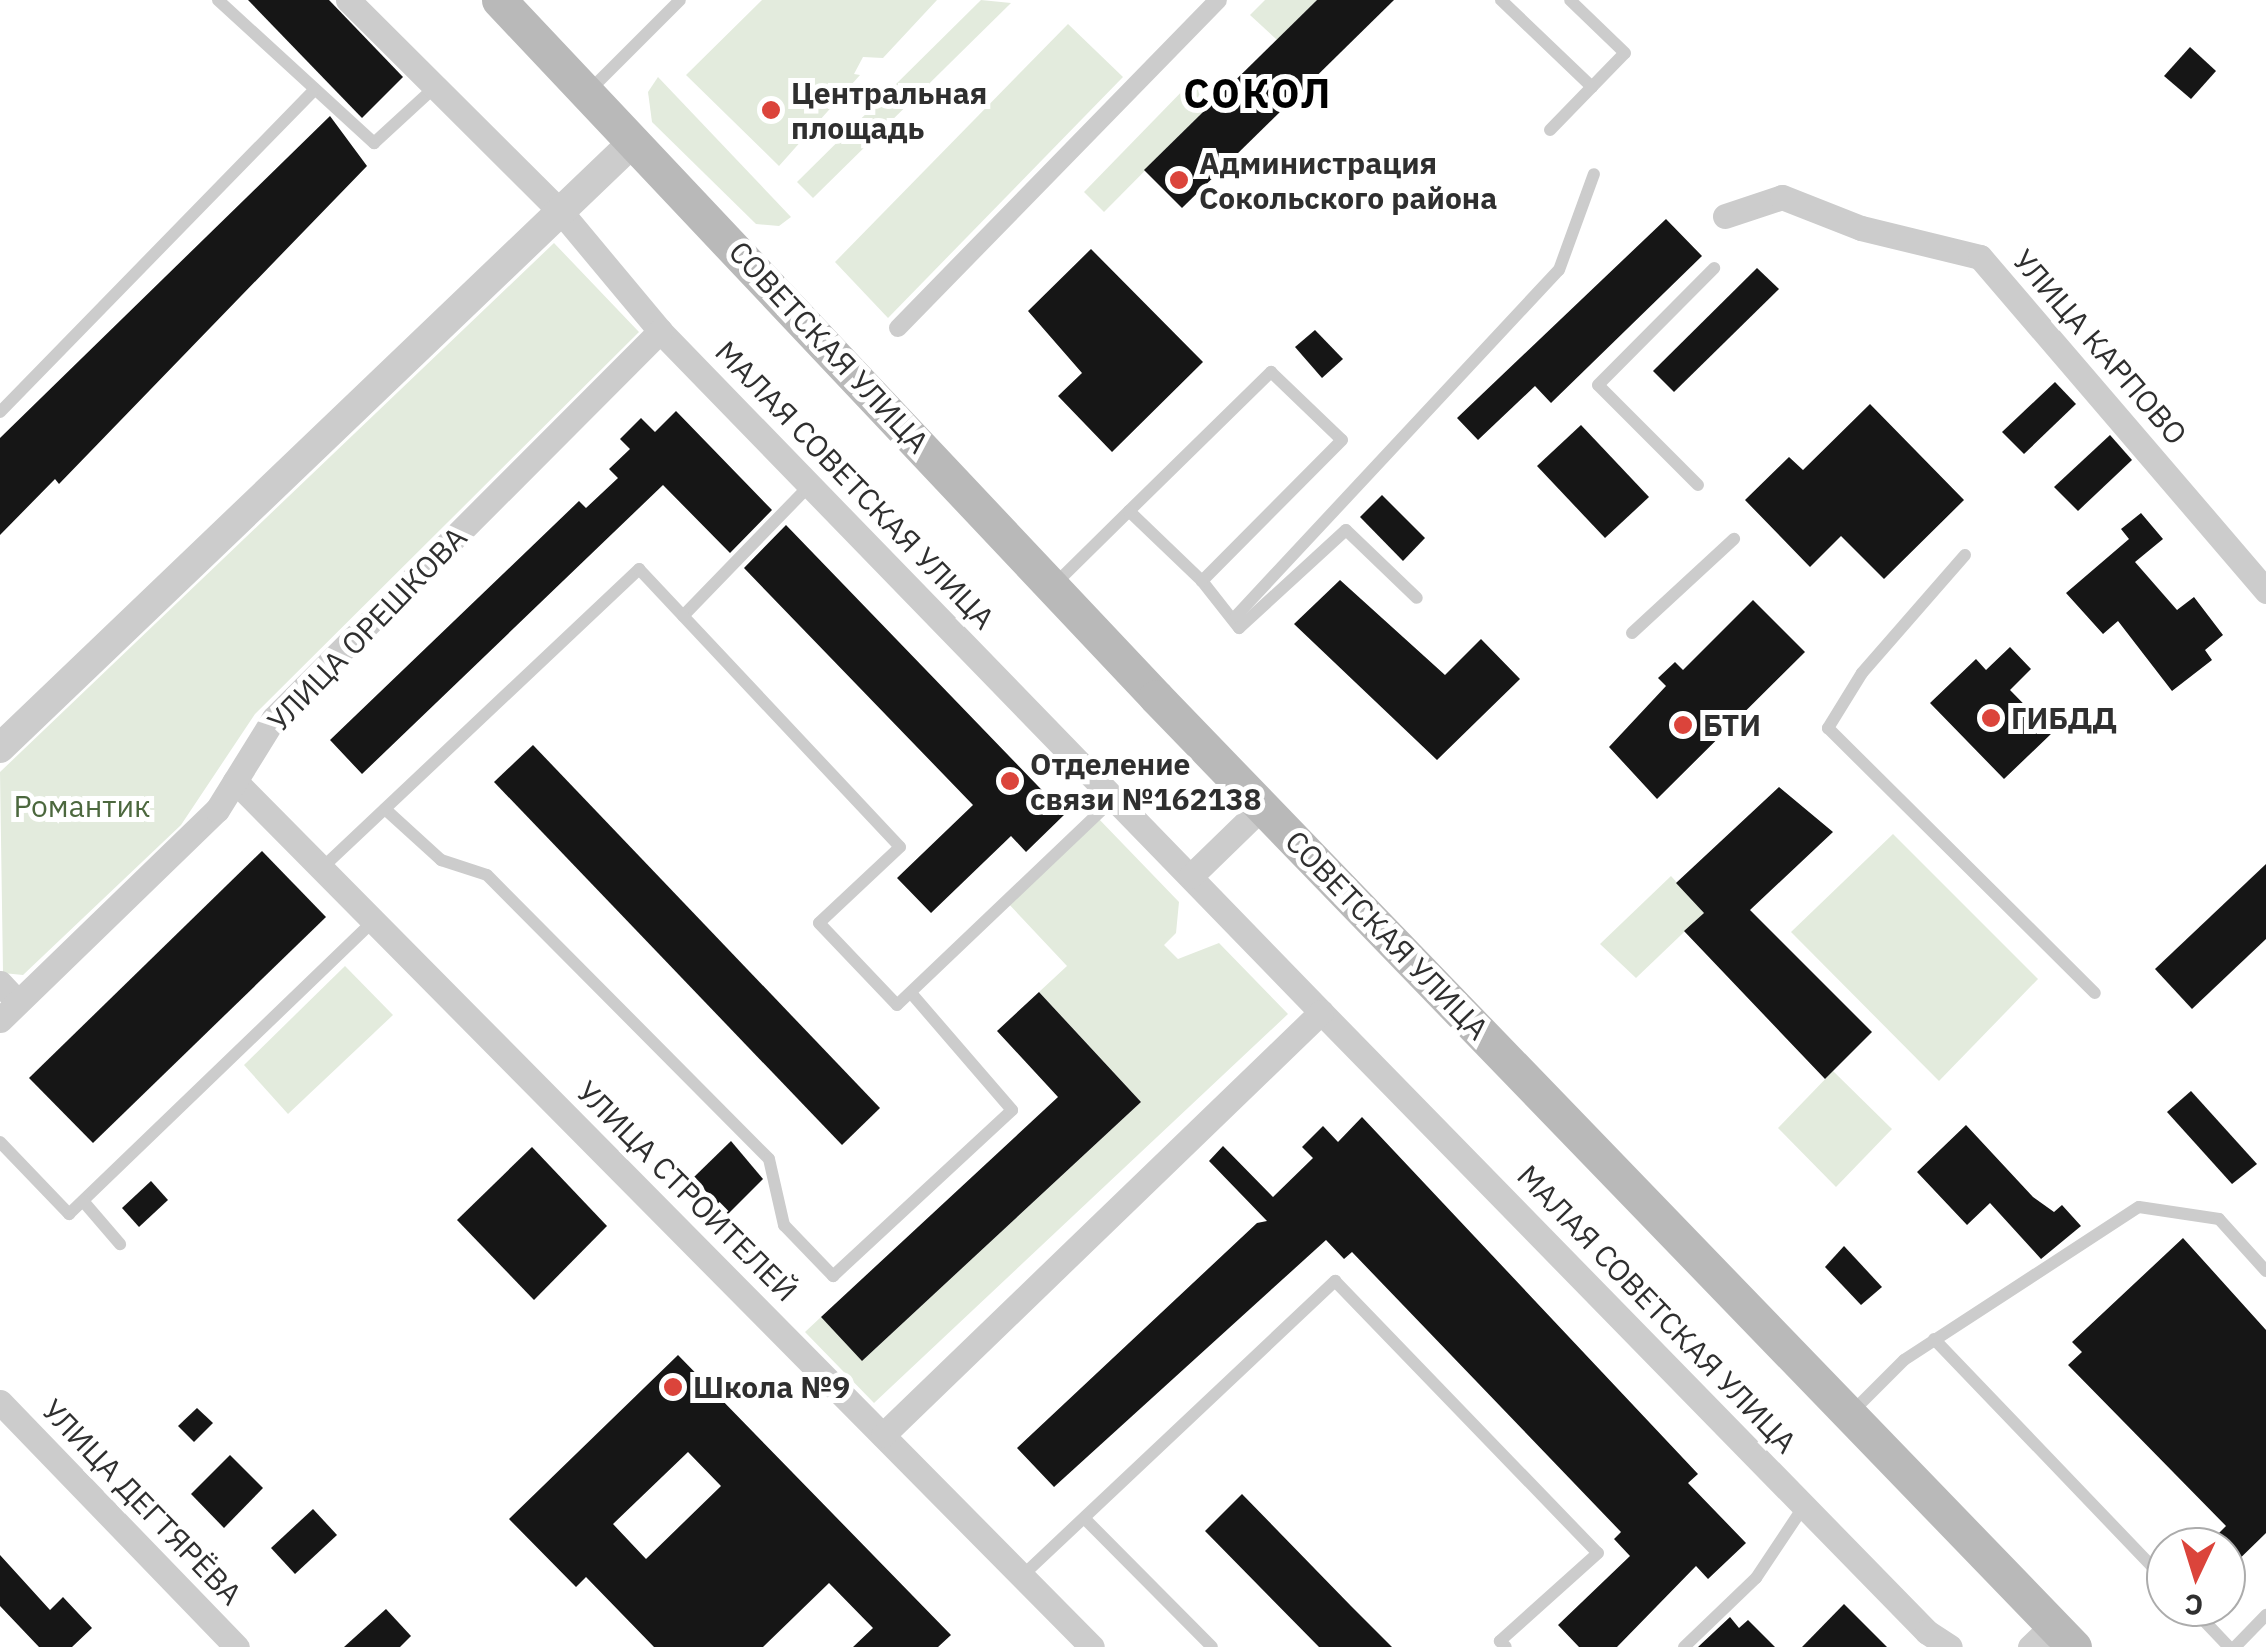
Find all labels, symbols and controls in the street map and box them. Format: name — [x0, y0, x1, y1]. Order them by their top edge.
district label: СОКОЛ — [1183, 69, 1333, 117]
place label: Центральная площадь — [791, 75, 987, 146]
marker: Центральная площадь — [760, 99, 782, 121]
place label: Администрация Сокольского района — [1199, 145, 1497, 216]
marker: Администрация Сокольского района — [1168, 169, 1190, 191]
street label: СОВЕТСКАЯ УЛИЦА — [722, 234, 936, 460]
street label: УЛИЦА КАРПОВО — [2006, 242, 2194, 452]
street label: МАЛАЯ СОВЕТСКАЯ УЛИЦА — [708, 334, 1002, 636]
street label: УЛИЦА ОРЕШКОВА — [260, 519, 474, 739]
place label: ГИБДД — [2011, 700, 2117, 736]
place label: БТИ — [1703, 707, 1761, 743]
marker: ГИБДД — [1980, 707, 2002, 729]
marker: БТИ — [1672, 714, 1694, 736]
place label: Отделение связи №162138 — [1030, 746, 1262, 816]
marker: Отделение связи №162138 — [999, 770, 1021, 792]
park label: Романтик — [13, 788, 151, 824]
street label: СОВЕТСКАЯ УЛИЦА — [1278, 823, 1496, 1047]
street label: УЛИЦА СТРОИТЕЛЕЙ — [569, 1073, 805, 1309]
street label: МАЛАЯ СОВЕТСКАЯ УЛИЦА — [1510, 1158, 1804, 1460]
place label: Школа №9 — [693, 1369, 850, 1405]
marker: Школа №9 — [662, 1376, 684, 1398]
street label: УЛИЦА ДЕГТЯРЁВА — [35, 1392, 249, 1612]
north arrow — [2146, 1527, 2246, 1627]
text: С — [2184, 1586, 2204, 1625]

